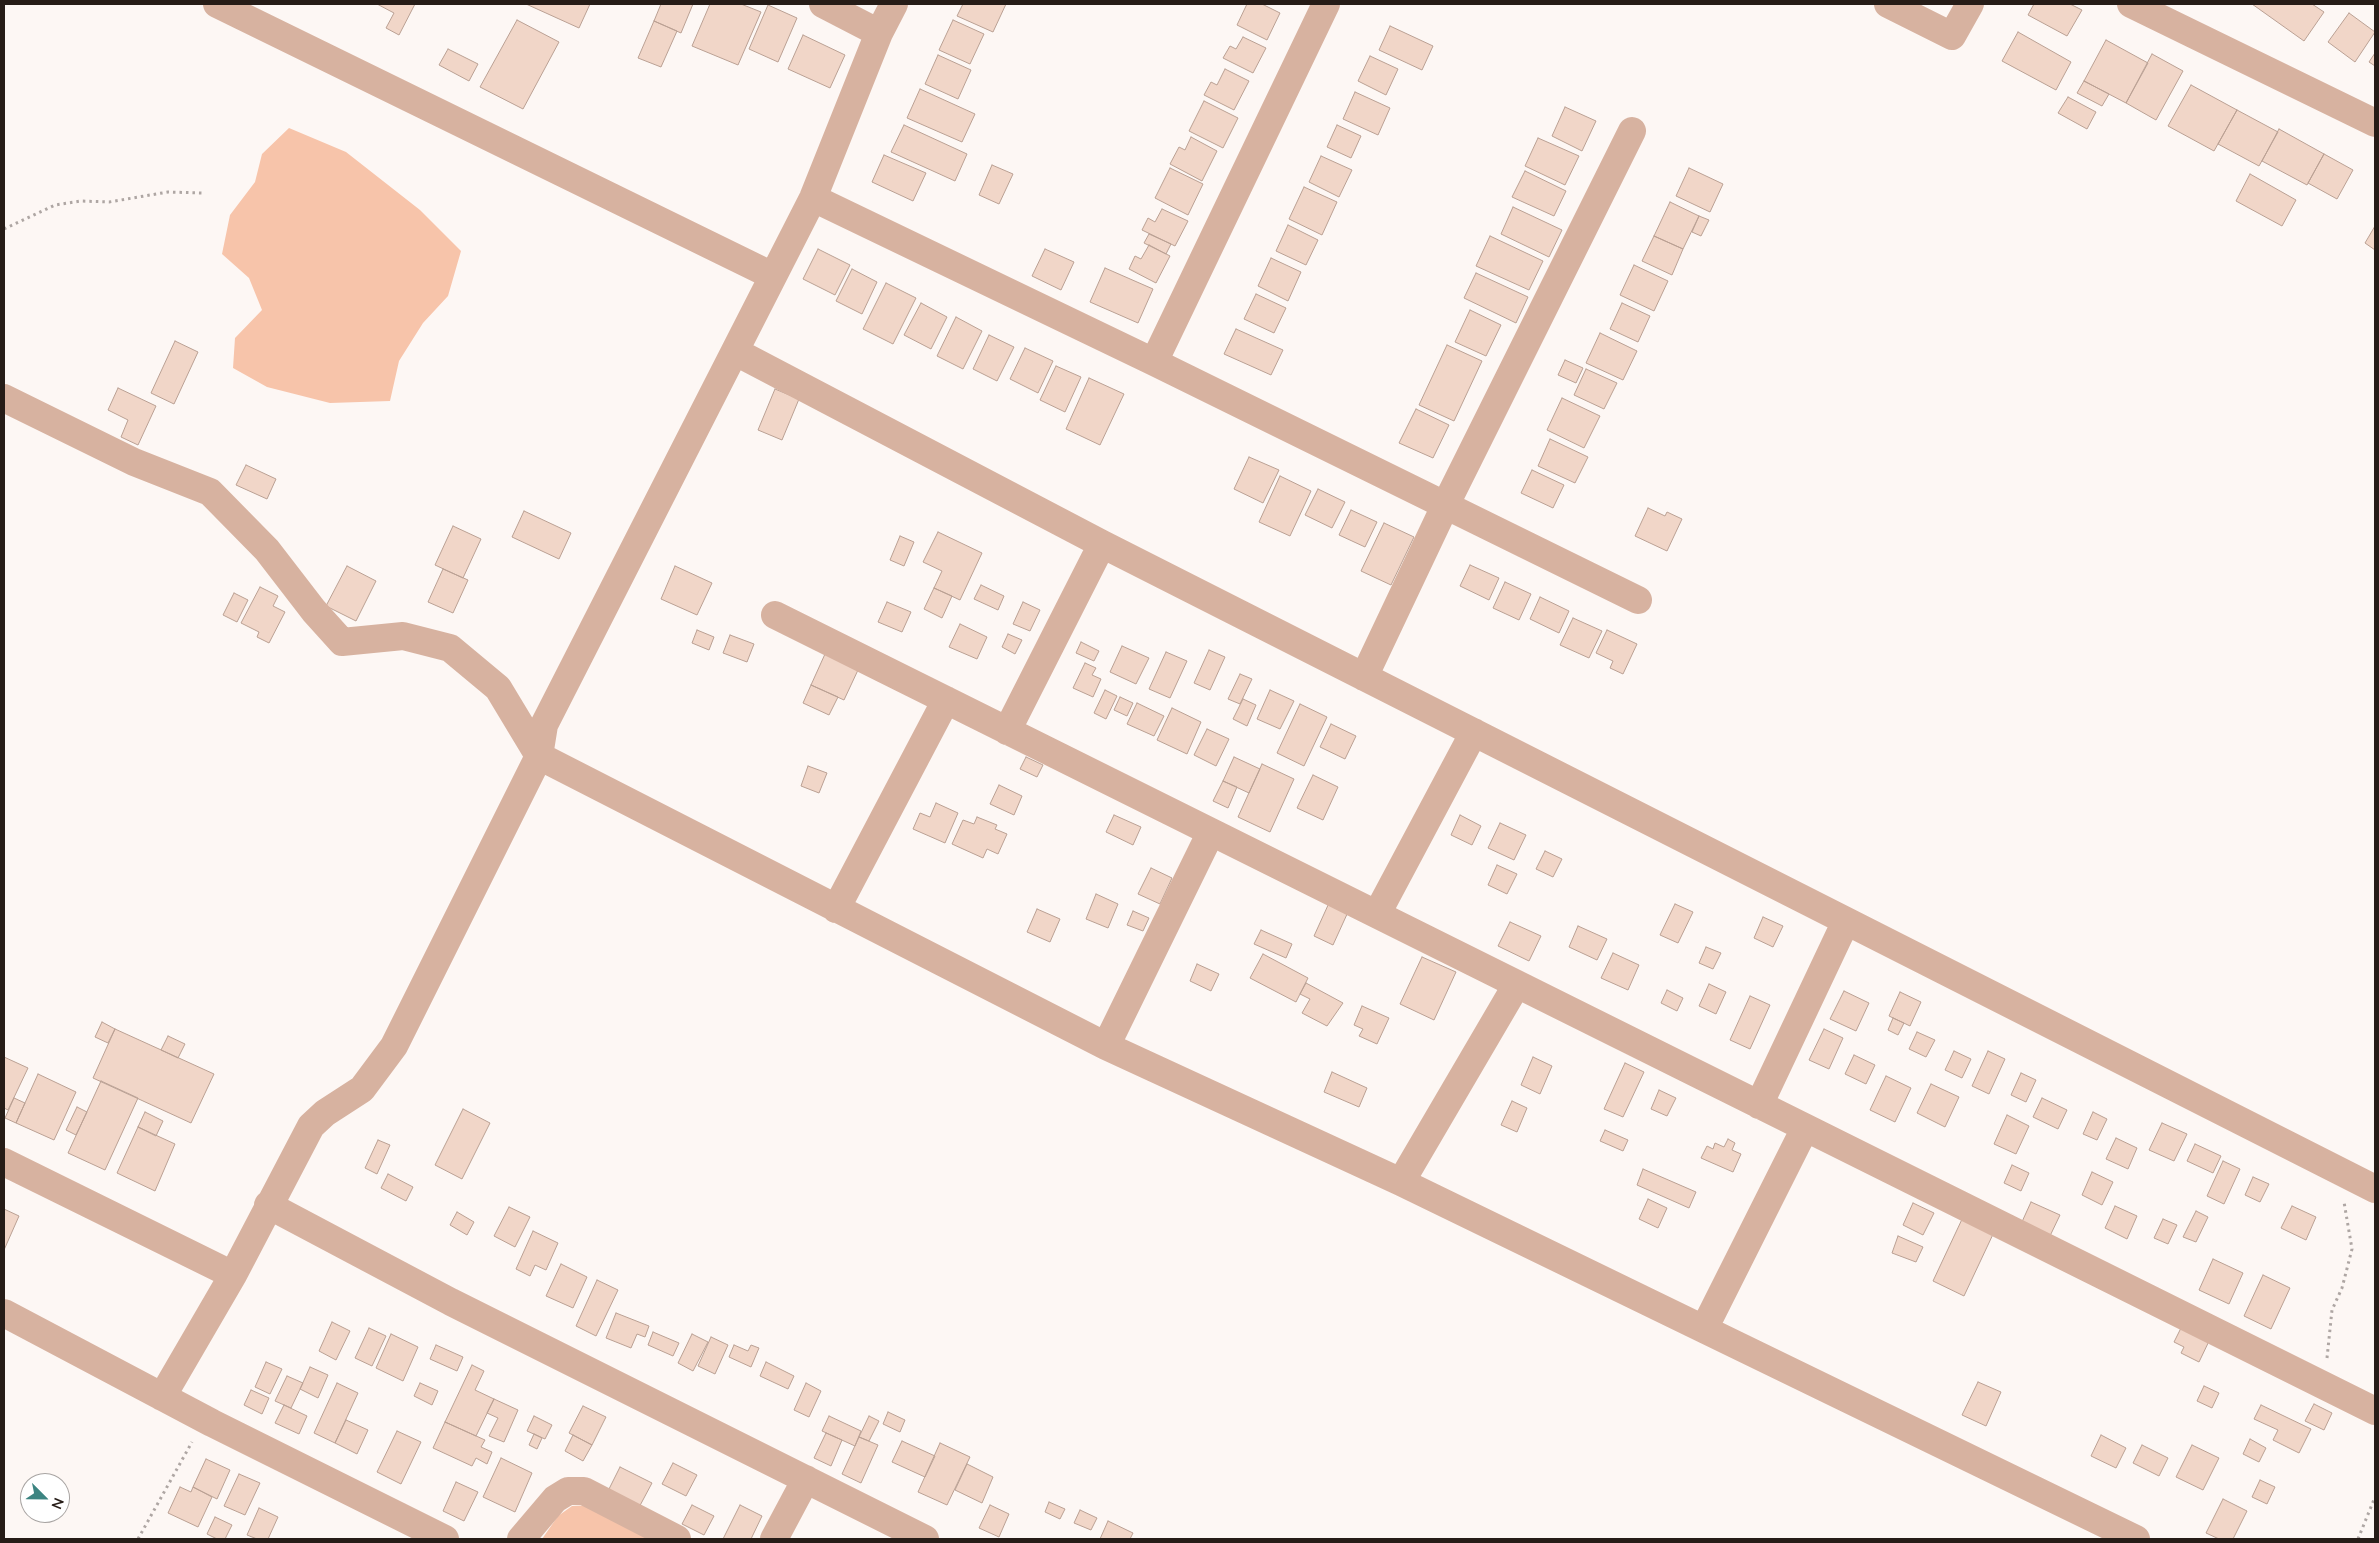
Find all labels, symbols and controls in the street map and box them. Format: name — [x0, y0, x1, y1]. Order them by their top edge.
north arrow — [20, 1473, 70, 1523]
text: N — [48, 1495, 68, 1512]

